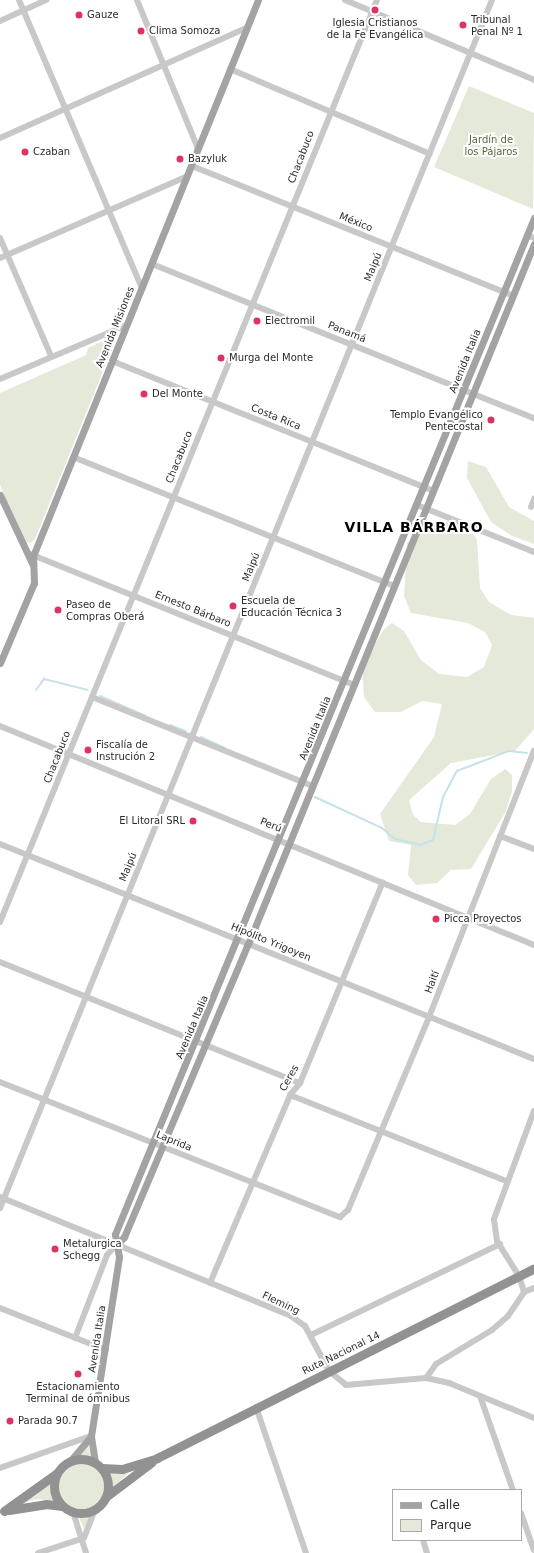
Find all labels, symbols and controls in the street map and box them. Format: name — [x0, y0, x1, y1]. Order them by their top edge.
marker: Iglesia Cristianos de la Fe Evangélica — [370, 5, 380, 15]
place label: Gauze — [87, 9, 119, 21]
marker: Gauze — [74, 10, 84, 20]
place label: Tribunal Penal Nº 1 — [471, 13, 523, 36]
place label: Iglesia Cristianos de la Fe Evangélica — [327, 16, 423, 40]
marker: Tribunal Penal Nº 1 — [458, 20, 468, 30]
place label: Clima Somoza — [149, 25, 220, 37]
marker: Clima Somoza — [136, 26, 146, 36]
street label: Chacabuco — [285, 129, 317, 185]
park label: Jardín de los Pájaros — [464, 133, 518, 156]
place label: Czaban — [33, 146, 70, 158]
marker: Czaban — [20, 147, 30, 157]
place label: Bazyluk — [188, 153, 227, 165]
marker: Bazyluk — [175, 154, 185, 164]
street label: México — [338, 210, 374, 234]
street label: Maipú — [362, 251, 384, 283]
street label: Avenida Misiones — [93, 285, 137, 369]
place label: Electromil — [265, 315, 315, 327]
marker: Electromil — [252, 316, 262, 326]
street label: Panamá — [326, 319, 368, 345]
street label: Avenida Italia — [447, 327, 483, 395]
place label: Murga del Monte — [229, 352, 313, 364]
marker: Murga del Monte — [216, 353, 226, 363]
place label: Del Monte — [152, 388, 203, 400]
marker: Del Monte — [139, 389, 149, 399]
street label: Costa Rica — [249, 402, 303, 432]
place label: Templo Evangélico Pentecostal — [390, 408, 483, 432]
marker: Templo Evangélico Pentecostal — [486, 415, 496, 425]
street label: Chacabuco — [163, 429, 195, 485]
district label: VILLA BÁRBARO — [344, 519, 484, 535]
street label: Maipú — [240, 551, 262, 583]
street label: Ernesto Bárbaro — [153, 588, 233, 630]
place label: Escuela de Educación Técnica 3 — [241, 594, 342, 618]
place label: Paseo de Compras Oberá — [66, 598, 144, 622]
marker: Escuela de Educación Técnica 3 — [228, 601, 238, 611]
marker: Paseo de Compras Oberá — [53, 605, 63, 615]
street label: Avenida Italia — [297, 694, 333, 762]
street label: Chacabuco — [41, 729, 73, 785]
place label: Fiscalía de Instrución 2 — [96, 738, 155, 762]
marker: Fiscalía de Instrución 2 — [83, 745, 93, 755]
place label: El Litoral SRL — [119, 815, 185, 827]
street label: Perú — [258, 815, 284, 835]
marker: El Litoral SRL — [188, 816, 198, 826]
street label: Maipú — [117, 851, 139, 883]
place label: Picca Proyectos — [444, 913, 522, 925]
marker: Picca Proyectos — [431, 914, 441, 924]
street label: Hipólito Yrigoyen — [229, 920, 313, 964]
street label: Haití — [422, 969, 442, 995]
street label: Avenida Italia — [173, 993, 211, 1061]
street label: Ceres — [277, 1063, 301, 1093]
street label: Laprida — [154, 1128, 194, 1154]
place label: Metalurgica Schegg — [63, 1237, 122, 1260]
marker: Metalurgica Schegg — [50, 1244, 60, 1254]
street label: Fleming — [260, 1289, 302, 1317]
street label: Avenida Italia — [86, 1305, 108, 1373]
street label: Ruta Nacional 14 — [300, 1329, 382, 1377]
marker: Estacionamiento Terminal de ómnibus — [73, 1369, 83, 1379]
place label: Estacionamiento Terminal de ómnibus — [26, 1380, 130, 1404]
place label: Parada 90.7 — [18, 1415, 78, 1427]
marker: Parada 90.7 — [5, 1416, 15, 1426]
legend — [392, 1489, 522, 1541]
text: Calle — [430, 1498, 460, 1512]
text: Parque — [430, 1518, 471, 1532]

